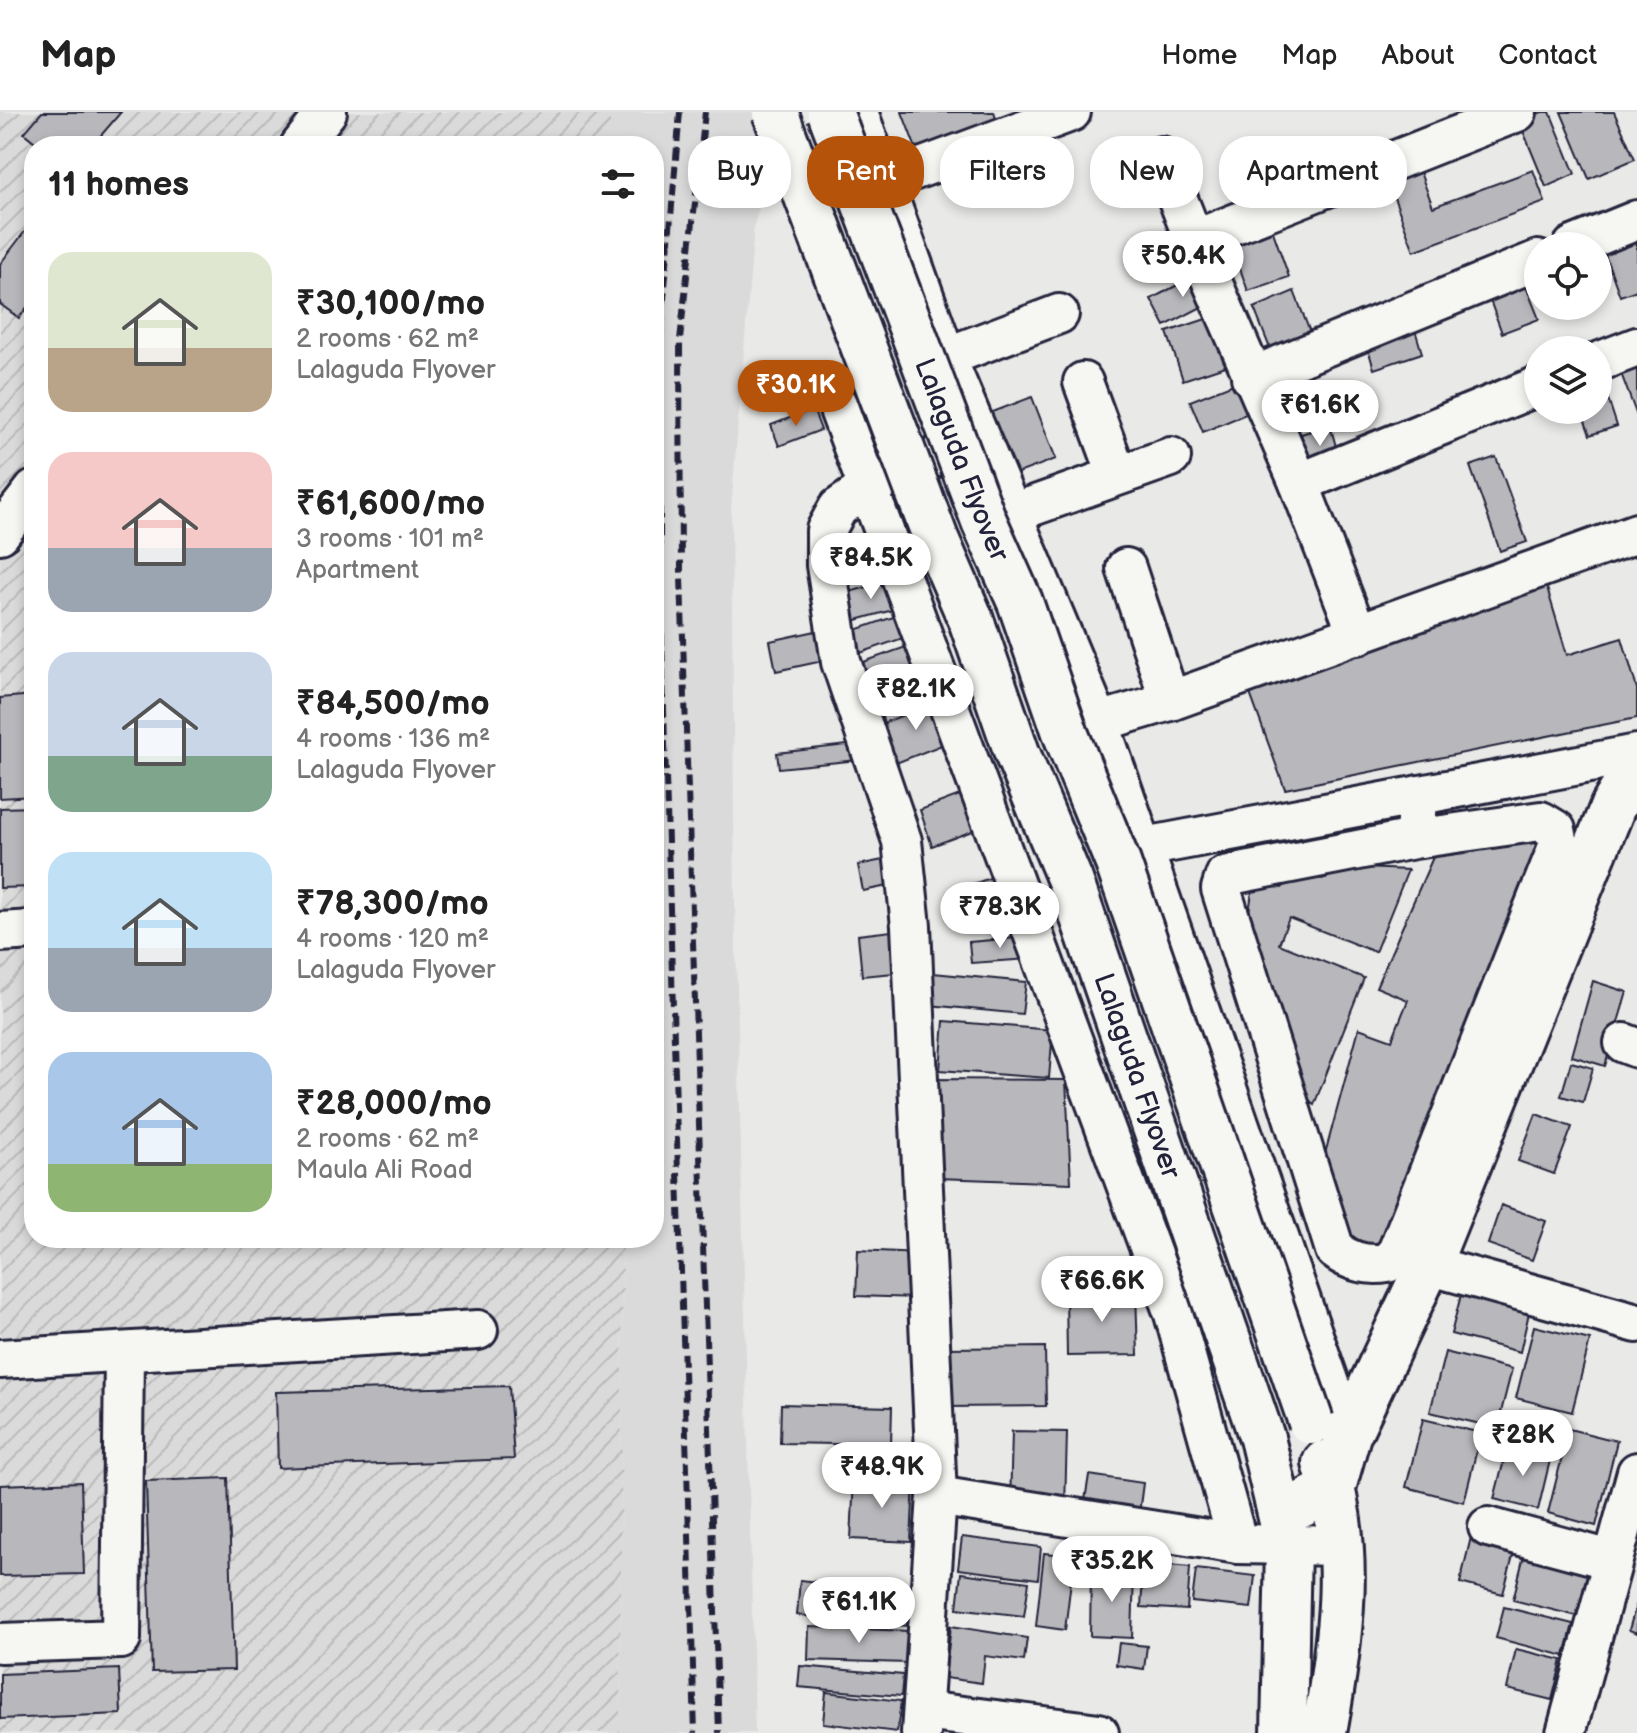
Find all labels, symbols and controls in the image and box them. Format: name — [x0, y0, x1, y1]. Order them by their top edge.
text: Map — [40, 33, 116, 78]
text: Home — [1161, 39, 1237, 72]
text: Map — [1281, 39, 1338, 72]
text: About — [1382, 39, 1454, 72]
text: Contact — [1498, 39, 1597, 72]
chip: Buy — [688, 136, 791, 208]
chip: Rent — [807, 136, 924, 208]
chip: Filters — [940, 136, 1074, 208]
chip: New — [1090, 136, 1203, 208]
chip: Apartment — [1219, 136, 1407, 208]
icon: filters — [596, 162, 640, 206]
text: 11 homes — [48, 164, 189, 205]
pin: ₹50.4K — [1118, 231, 1248, 299]
map controls — [1524, 232, 1612, 424]
button: locate — [1524, 232, 1612, 320]
text: ₹50.4K — [1141, 241, 1225, 272]
text: ₹30,100/mo — [296, 283, 485, 324]
icon: home — [112, 284, 208, 380]
text: 2 rooms · 62 m² — [296, 324, 479, 355]
button: layers — [1524, 336, 1612, 424]
street label: Lalaguda Flyover — [908, 354, 1017, 567]
text: Lalaguda Flyover — [296, 355, 495, 386]
pin: ₹30.1K — [731, 360, 861, 428]
text: ₹30.1K — [756, 370, 836, 401]
pin: ₹61.6K — [1255, 380, 1385, 448]
text: ₹61.6K — [1280, 390, 1360, 421]
text: ₹61,600/mo — [296, 483, 485, 524]
icon: home — [112, 484, 208, 580]
text: 3 rooms · 101 m² — [296, 524, 484, 555]
pin: ₹84.5K — [806, 533, 936, 601]
text: ₹84.5K — [829, 543, 913, 574]
text: Apartment — [296, 555, 419, 586]
pin: ₹82.1K — [851, 664, 981, 732]
text: ₹82.1K — [876, 674, 956, 705]
text: ₹84,500/mo — [296, 683, 490, 724]
icon: home — [112, 684, 208, 780]
text: 4 rooms · 136 m² — [296, 724, 490, 755]
text: Lalaguda Flyover — [296, 755, 495, 786]
pin: ₹78.3K — [935, 882, 1065, 950]
text: ₹78,300/mo — [296, 883, 489, 924]
icon: home — [112, 884, 208, 980]
text: ₹78.3K — [958, 892, 1042, 923]
text: 4 rooms · 120 m² — [296, 924, 489, 955]
text: Lalaguda Flyover — [296, 955, 495, 986]
street label: Lalaguda Flyover — [1087, 969, 1188, 1184]
text: ₹28,000/mo — [296, 1083, 492, 1124]
icon: home — [112, 1084, 208, 1180]
text: 2 rooms · 62 m² — [296, 1124, 479, 1155]
text: Maula Ali Road — [296, 1155, 473, 1186]
pin: ₹66.6K — [1037, 1256, 1167, 1324]
text: ₹66.6K — [1059, 1266, 1145, 1297]
pin: ₹28K — [1476, 1410, 1570, 1478]
text: ₹28K — [1491, 1420, 1555, 1451]
pin: ₹48.9K — [817, 1442, 947, 1510]
text: ₹48.9K — [840, 1452, 924, 1483]
pin: ₹35.2K — [1047, 1536, 1177, 1604]
text: ₹35.2K — [1070, 1546, 1154, 1577]
pin: ₹61.1K — [794, 1577, 924, 1645]
text: ₹61.1K — [821, 1587, 897, 1618]

